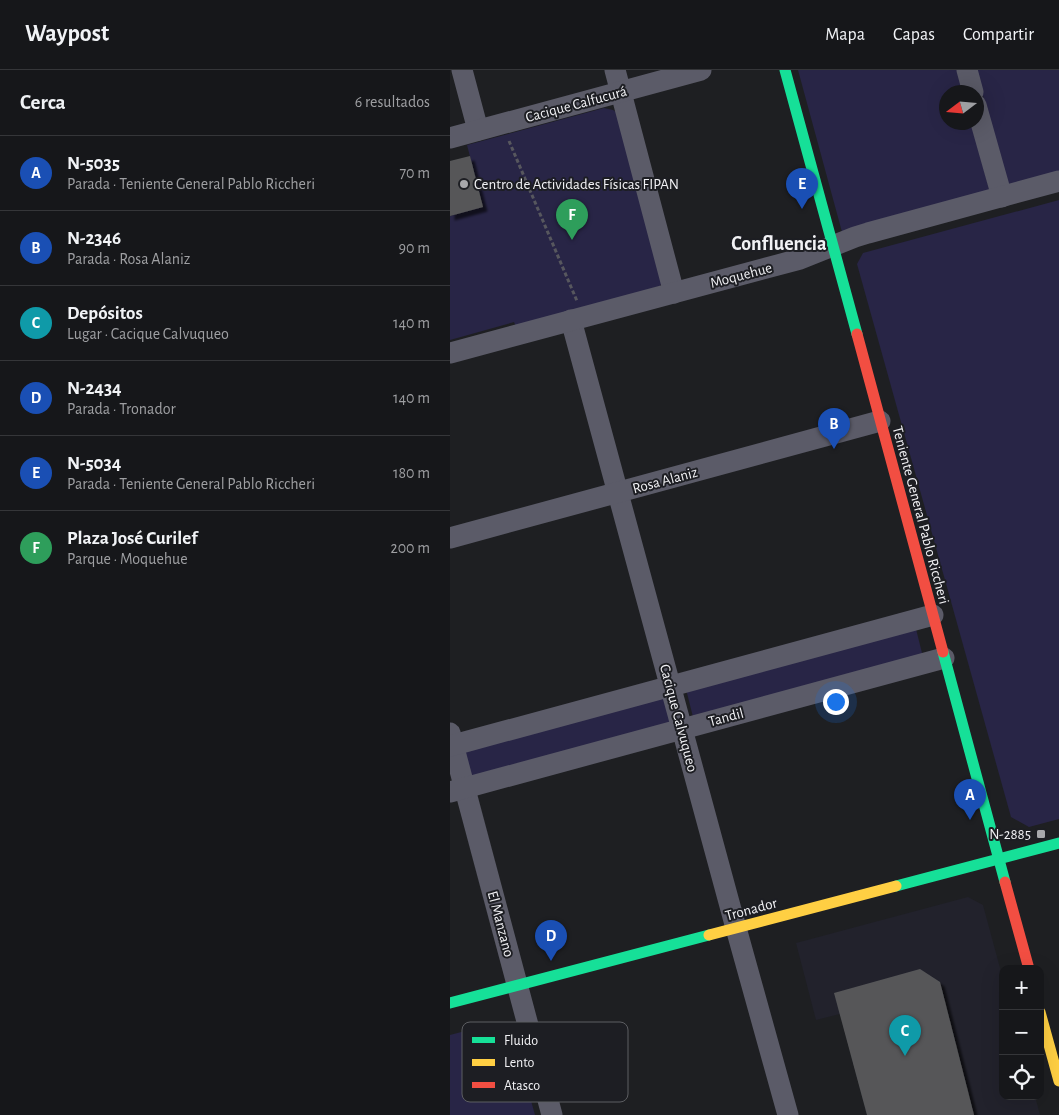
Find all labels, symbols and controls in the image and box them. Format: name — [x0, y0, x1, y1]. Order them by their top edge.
text: Waypost — [25, 22, 109, 46]
text: Mapa — [825, 26, 865, 44]
text: Capas — [893, 26, 935, 44]
text: Compartir — [963, 26, 1034, 44]
street label: Cacique Calfucurá — [524, 84, 629, 125]
north arrow — [939, 85, 984, 130]
text: Cerca — [20, 92, 66, 113]
text: 6 resultados — [355, 94, 430, 110]
text: N-5035 — [67, 154, 120, 173]
text: A — [31, 165, 41, 181]
text: 70 m — [399, 165, 430, 181]
pin: E — [786, 168, 818, 209]
text: Parada · Teniente General Pablo Riccheri — [67, 176, 315, 192]
place label: Centro de Actividades Físicas FIPAN — [474, 177, 679, 192]
marker: Centro de Actividades Físicas FIPAN — [458, 178, 470, 190]
pin: F — [556, 199, 588, 240]
text: N-2346 — [67, 229, 121, 248]
district label: Confluencia — [731, 234, 827, 254]
text: B — [31, 240, 41, 256]
text: 90 m — [399, 240, 430, 256]
text: Parada · Rosa Alaniz — [67, 251, 190, 267]
street label: Moquehue — [709, 260, 774, 291]
text: Depósitos — [67, 304, 143, 323]
text: C — [32, 315, 40, 331]
text: 140 m — [393, 315, 430, 331]
text: Lugar · Cacique Calvuqueo — [67, 326, 229, 342]
text: N-2434 — [67, 379, 122, 398]
text: D — [31, 390, 41, 406]
text: 140 m — [393, 390, 430, 406]
text: Parada · Tronador — [67, 401, 176, 417]
pin: B — [818, 408, 850, 449]
street label: Teniente General Pablo Riccheri — [890, 424, 952, 606]
text: N-5034 — [67, 454, 121, 473]
text: E — [32, 465, 40, 481]
text: 180 m — [393, 465, 430, 481]
street label: Rosa Alaniz — [631, 465, 699, 496]
text: Parada · Teniente General Pablo Riccheri — [67, 476, 315, 492]
text: Plaza José Curilef — [67, 529, 197, 548]
text: F — [32, 540, 40, 556]
text: 200 m — [390, 540, 430, 556]
text: Parque · Moquehue — [67, 551, 188, 567]
street label: Cacique Calvuqueo — [657, 663, 700, 774]
your location — [823, 689, 849, 715]
street label: Tandil — [707, 706, 745, 729]
pin: A — [954, 779, 986, 820]
place label: N-2885 — [989, 827, 1031, 842]
marker: N-2885 — [1035, 828, 1047, 840]
street label: El Manzano — [485, 890, 517, 959]
street label: Tronador — [724, 895, 779, 924]
pin: D — [535, 920, 567, 961]
map controls — [999, 965, 1044, 1100]
button: + — [999, 965, 1044, 1010]
button: − — [999, 1010, 1044, 1055]
pin: C — [889, 1015, 921, 1056]
legend — [462, 1022, 628, 1102]
text: Fluido — [504, 1034, 538, 1048]
button: locate — [999, 1055, 1044, 1100]
text: Lento — [504, 1056, 535, 1070]
text: Atasco — [504, 1079, 540, 1093]

